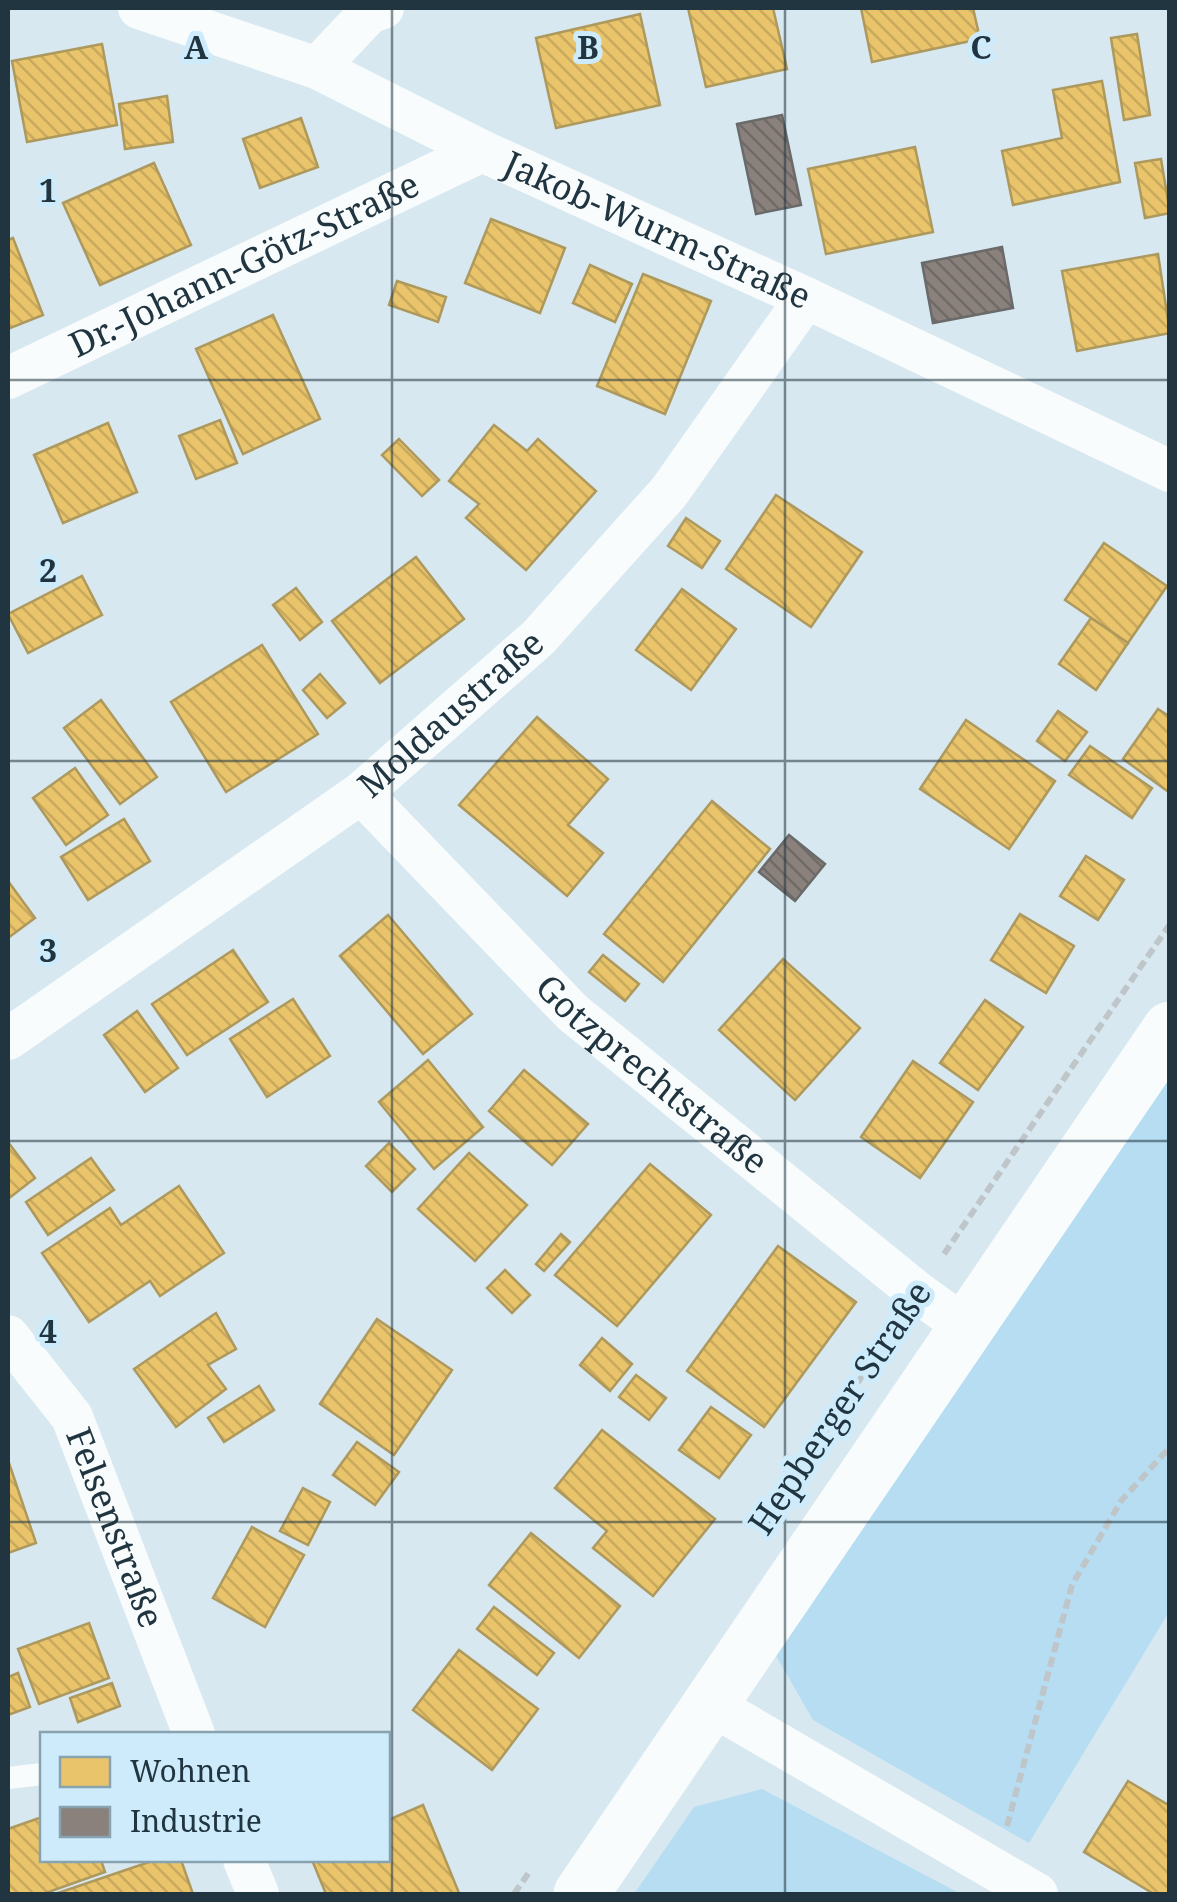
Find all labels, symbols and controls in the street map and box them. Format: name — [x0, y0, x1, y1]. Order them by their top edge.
text: A — [184, 25, 209, 68]
text: B — [577, 25, 599, 68]
text: C — [970, 25, 992, 68]
street label: Jakob-Wurm-Straße — [496, 139, 819, 319]
street label: Dr.-Johann-Götz-Straße — [61, 160, 426, 367]
text: 1 — [39, 168, 57, 211]
text: 2 — [39, 548, 57, 591]
street label: Moldaustraße — [347, 619, 553, 807]
text: 3 — [39, 928, 57, 971]
street label: Gotzprechtstraße — [526, 963, 778, 1184]
street label: Hepberger Straße — [737, 1271, 941, 1543]
text: 4 — [39, 1309, 57, 1352]
street label: Felsenstraße — [56, 1420, 176, 1634]
legend — [40, 1732, 390, 1862]
text: Wohnen — [130, 1750, 251, 1791]
text: Industrie — [130, 1800, 262, 1841]

